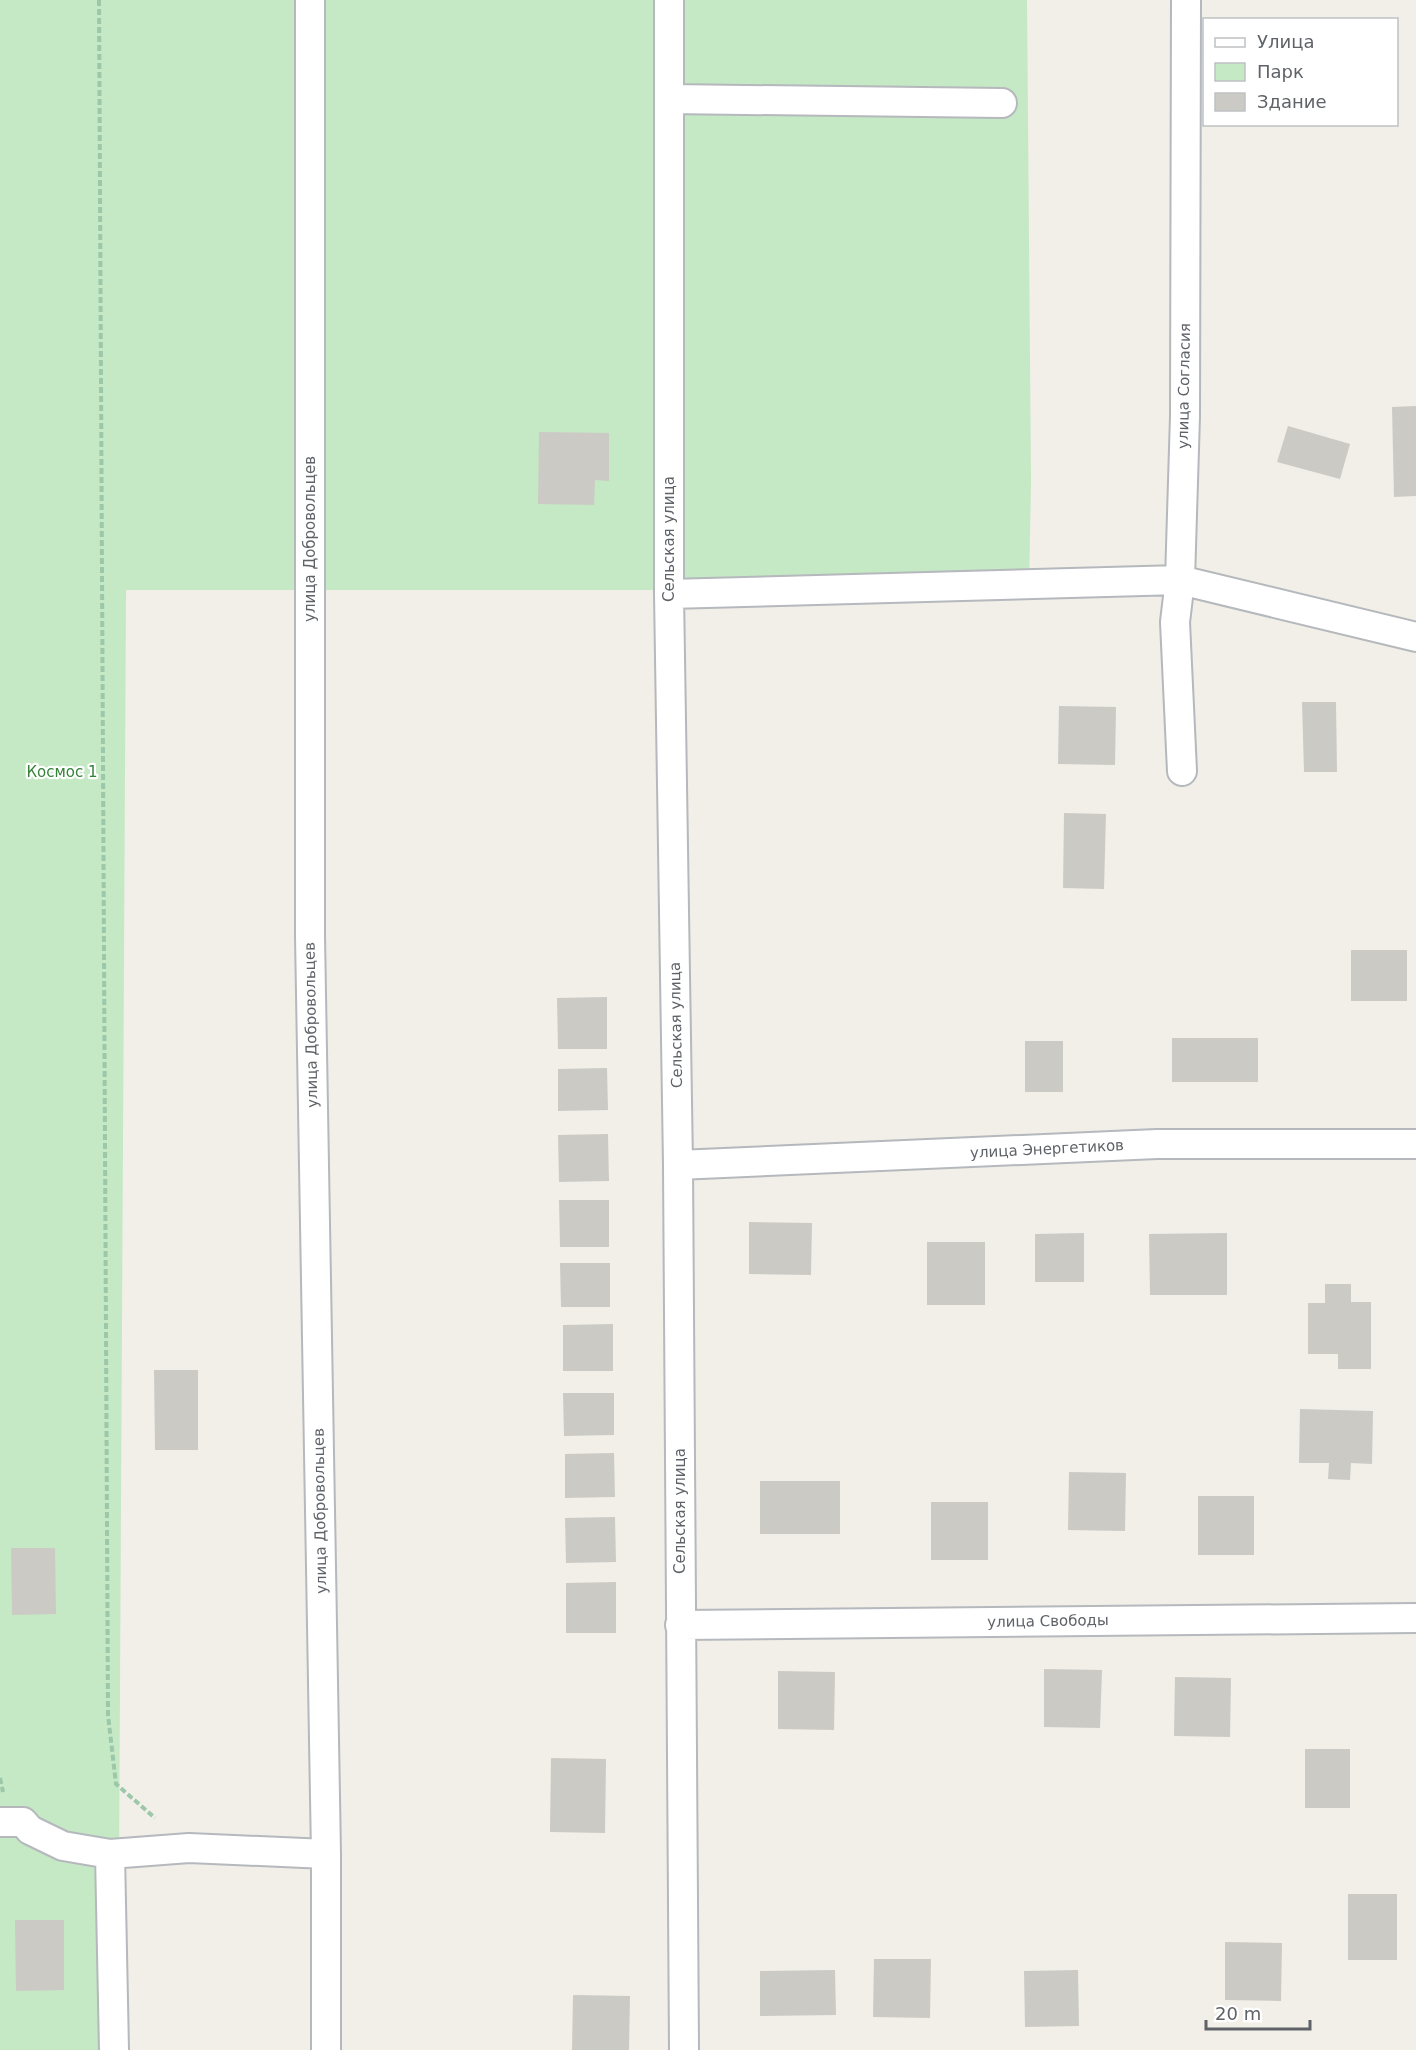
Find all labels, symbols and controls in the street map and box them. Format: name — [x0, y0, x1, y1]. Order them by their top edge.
legend — [1203, 18, 1398, 126]
text: Улица — [1257, 31, 1314, 52]
text: Парк — [1257, 61, 1304, 82]
text: Здание — [1257, 91, 1327, 112]
street label: улица Согласия — [1174, 323, 1194, 449]
street label: улица Добровольцев — [301, 456, 319, 622]
street label: Сельская улица — [660, 476, 678, 602]
park label: Космос 1 — [26, 763, 98, 781]
street label: улица Добровольцев — [301, 942, 321, 1108]
street label: Сельская улица — [666, 962, 686, 1088]
street label: улица Энергетиков — [970, 1136, 1124, 1162]
street label: улица Добровольцев — [310, 1428, 330, 1594]
street label: Сельская улица — [671, 1448, 689, 1574]
street label: улица Свободы — [987, 1611, 1109, 1631]
scale bar — [1206, 1993, 1310, 2031]
text: 20 m — [1215, 2003, 1261, 2024]

